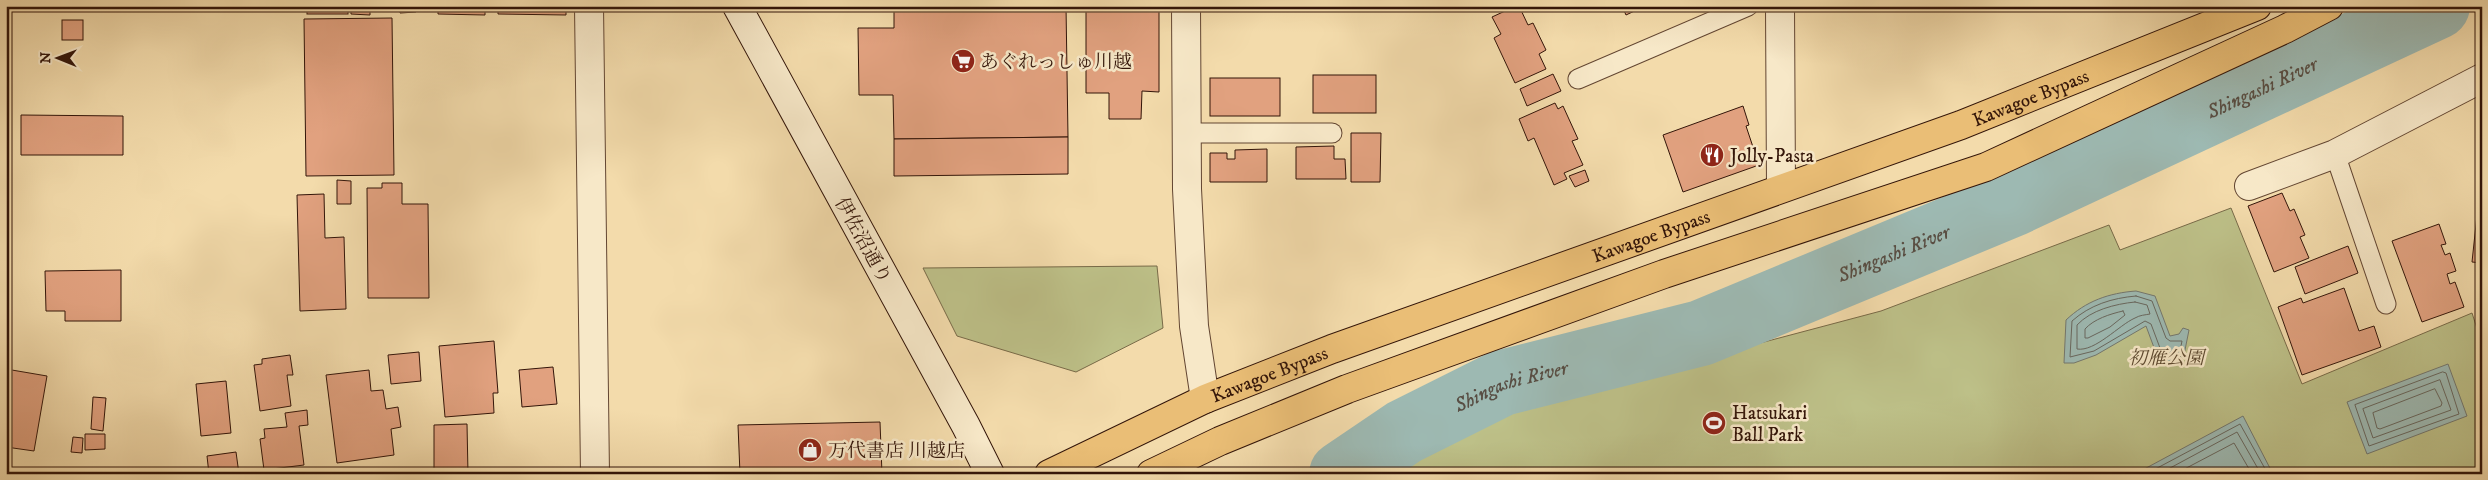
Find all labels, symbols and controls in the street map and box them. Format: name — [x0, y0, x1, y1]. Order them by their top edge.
north arrow — [32, 32, 82, 82]
supermarket icon: あぐれっしゅ川越 — [950, 48, 976, 74]
text: N — [37, 51, 55, 64]
place label: あぐれっしゅ川越 — [980, 51, 1132, 74]
water label: Shingashi River — [2202, 52, 2324, 126]
street label: Kawagoe Bypass — [1969, 65, 2092, 132]
restaurant icon: Jolly-Pasta — [1699, 142, 1725, 168]
place label: Jolly-Pasta — [1728, 145, 1814, 168]
street label: 伊佐沼通り — [830, 194, 896, 288]
street label: Kawagoe Bypass — [1589, 205, 1713, 268]
water label: Shingashi River — [1833, 219, 1956, 289]
street label: Kawagoe Bypass — [1208, 342, 1331, 408]
park label: 初雁公園 — [2128, 347, 2207, 370]
water label: Shingashi River — [1450, 356, 1572, 419]
place label: Hatsukari Ball Park — [1732, 402, 1807, 447]
sports icon: Hatsukari Ball Park — [1701, 410, 1727, 436]
shop icon: 万代書店 川越店 — [797, 437, 823, 463]
place label: 万代書店 川越店 — [828, 440, 965, 463]

